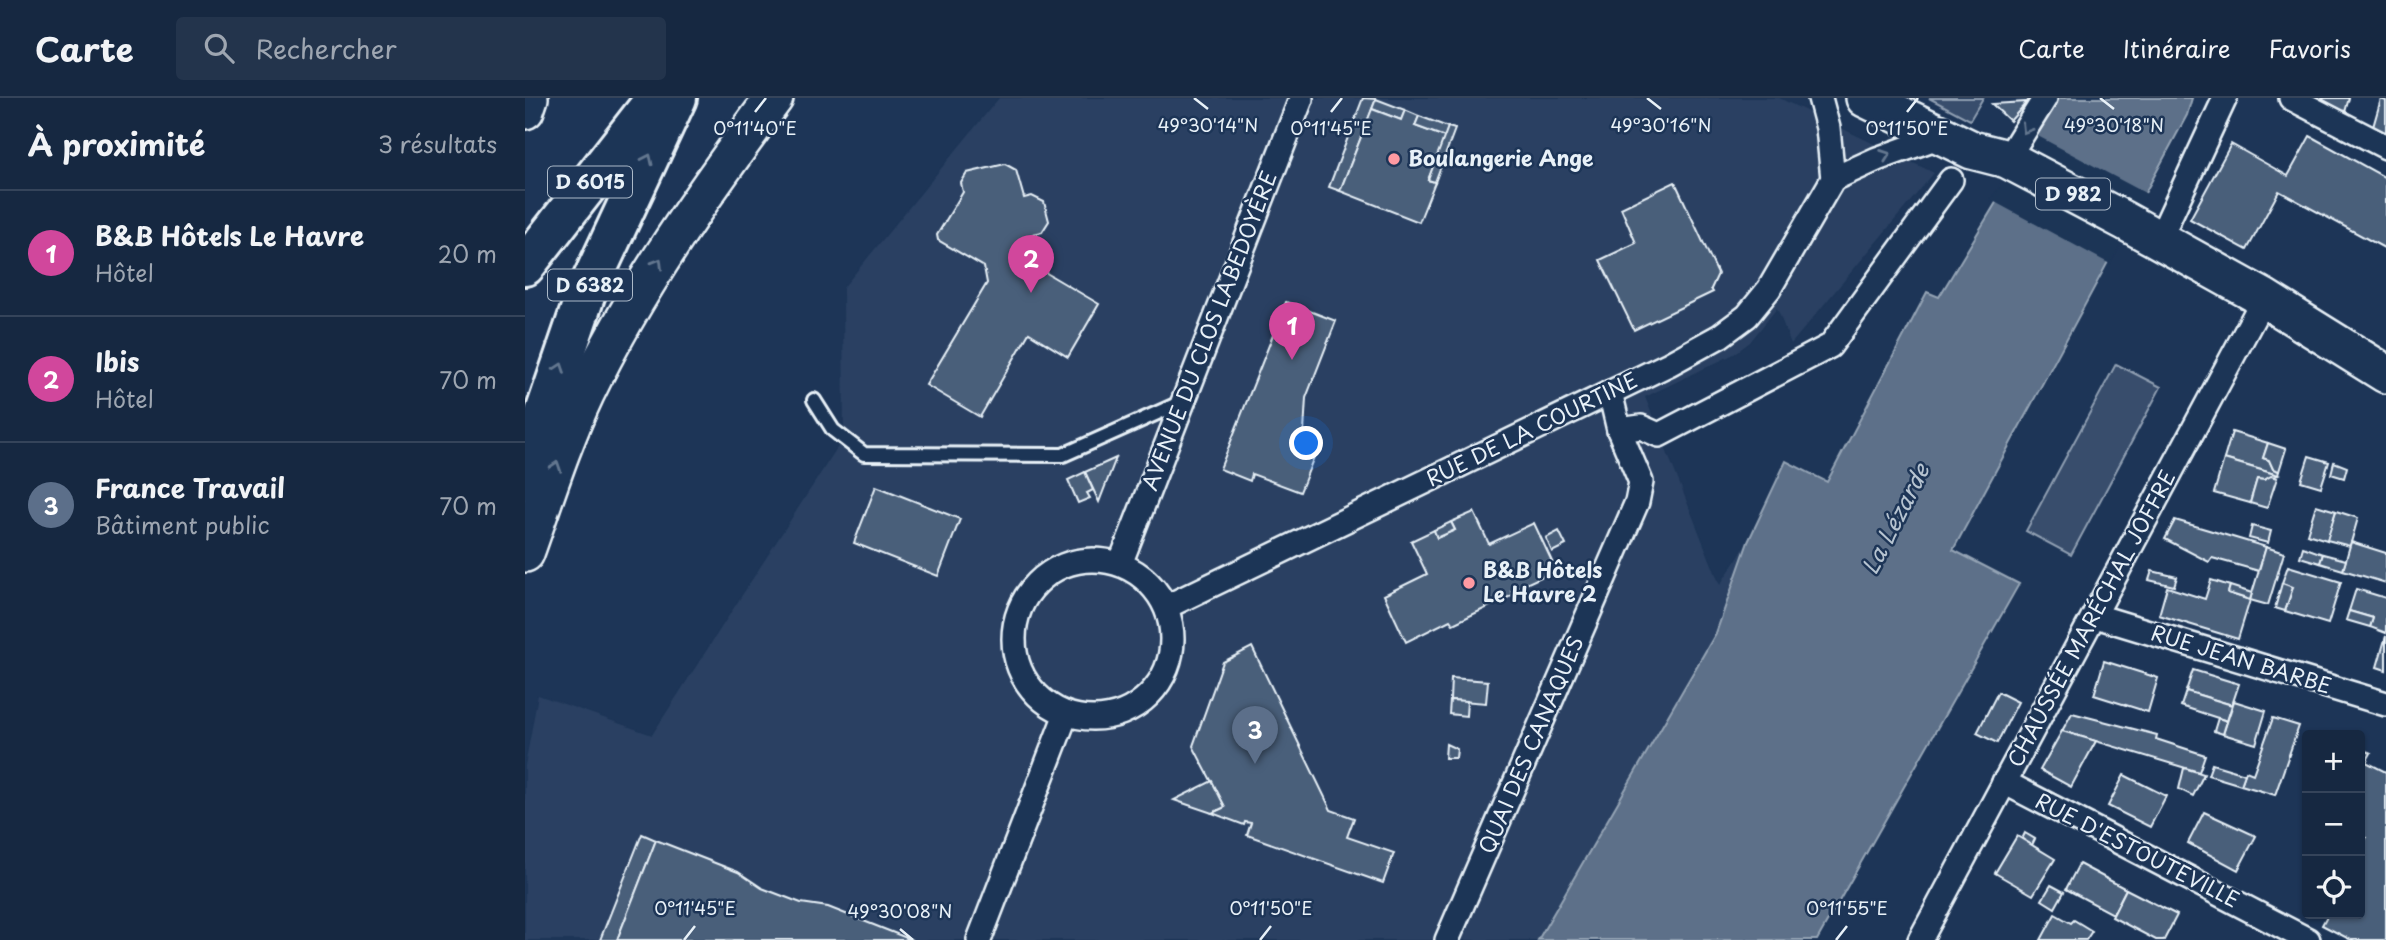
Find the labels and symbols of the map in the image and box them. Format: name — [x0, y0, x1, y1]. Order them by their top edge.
text: 49°30'14"N — [1158, 111, 1258, 138]
text: 49°30'16"N — [1610, 111, 1712, 138]
text: 49°30'18"N — [2064, 111, 2164, 138]
text: 0°11'40"E — [713, 114, 797, 141]
text: 0°11'45"E — [1290, 114, 1372, 141]
text: 0°11'50"E — [1865, 114, 1949, 141]
one-way arrow — [2022, 121, 2035, 134]
place label: Boulangerie Ange — [1408, 141, 1594, 173]
one-way arrow — [1880, 150, 1892, 164]
marker: Boulangerie Ange — [1386, 151, 1402, 167]
one-way arrow — [640, 153, 654, 166]
road number: D 6015 — [548, 166, 632, 198]
street label: AVENUE DU CLOS LABEDOYÈRE — [1132, 166, 1284, 495]
road number: D 982 — [2036, 178, 2110, 209]
pin: 2 — [1008, 235, 1054, 293]
one-way arrow — [650, 258, 663, 271]
road number: D 6382 — [548, 270, 632, 300]
pin: 1 — [1269, 302, 1315, 360]
one-way arrow — [552, 362, 566, 375]
street label: RUE DE LA COURTINE — [1420, 363, 1642, 493]
your location — [1289, 426, 1323, 460]
water label: La Lézarde — [1852, 455, 1938, 580]
one-way arrow — [548, 460, 562, 472]
street label: CHAUSSÉE MARÉCHAL JOFFRE — [1998, 464, 2182, 772]
place label: B&B Hôtels Le Havre 2 — [1483, 553, 1602, 609]
marker: B&B Hôtels Le Havre 2 — [1461, 575, 1477, 591]
street label: RUE JEAN BARBE — [2147, 615, 2336, 701]
street label: QUAI DES CANAQUES — [1470, 630, 1591, 858]
pin: 3 — [1232, 706, 1278, 764]
street label: RUE D'ESTOUTEVILLE — [2030, 784, 2246, 915]
text: 0°11'45"E — [654, 894, 736, 921]
text: 0°11'50"E — [1229, 894, 1313, 921]
text: 0°11'55"E — [1806, 894, 1888, 921]
text: 49°30'08"N — [848, 897, 952, 924]

